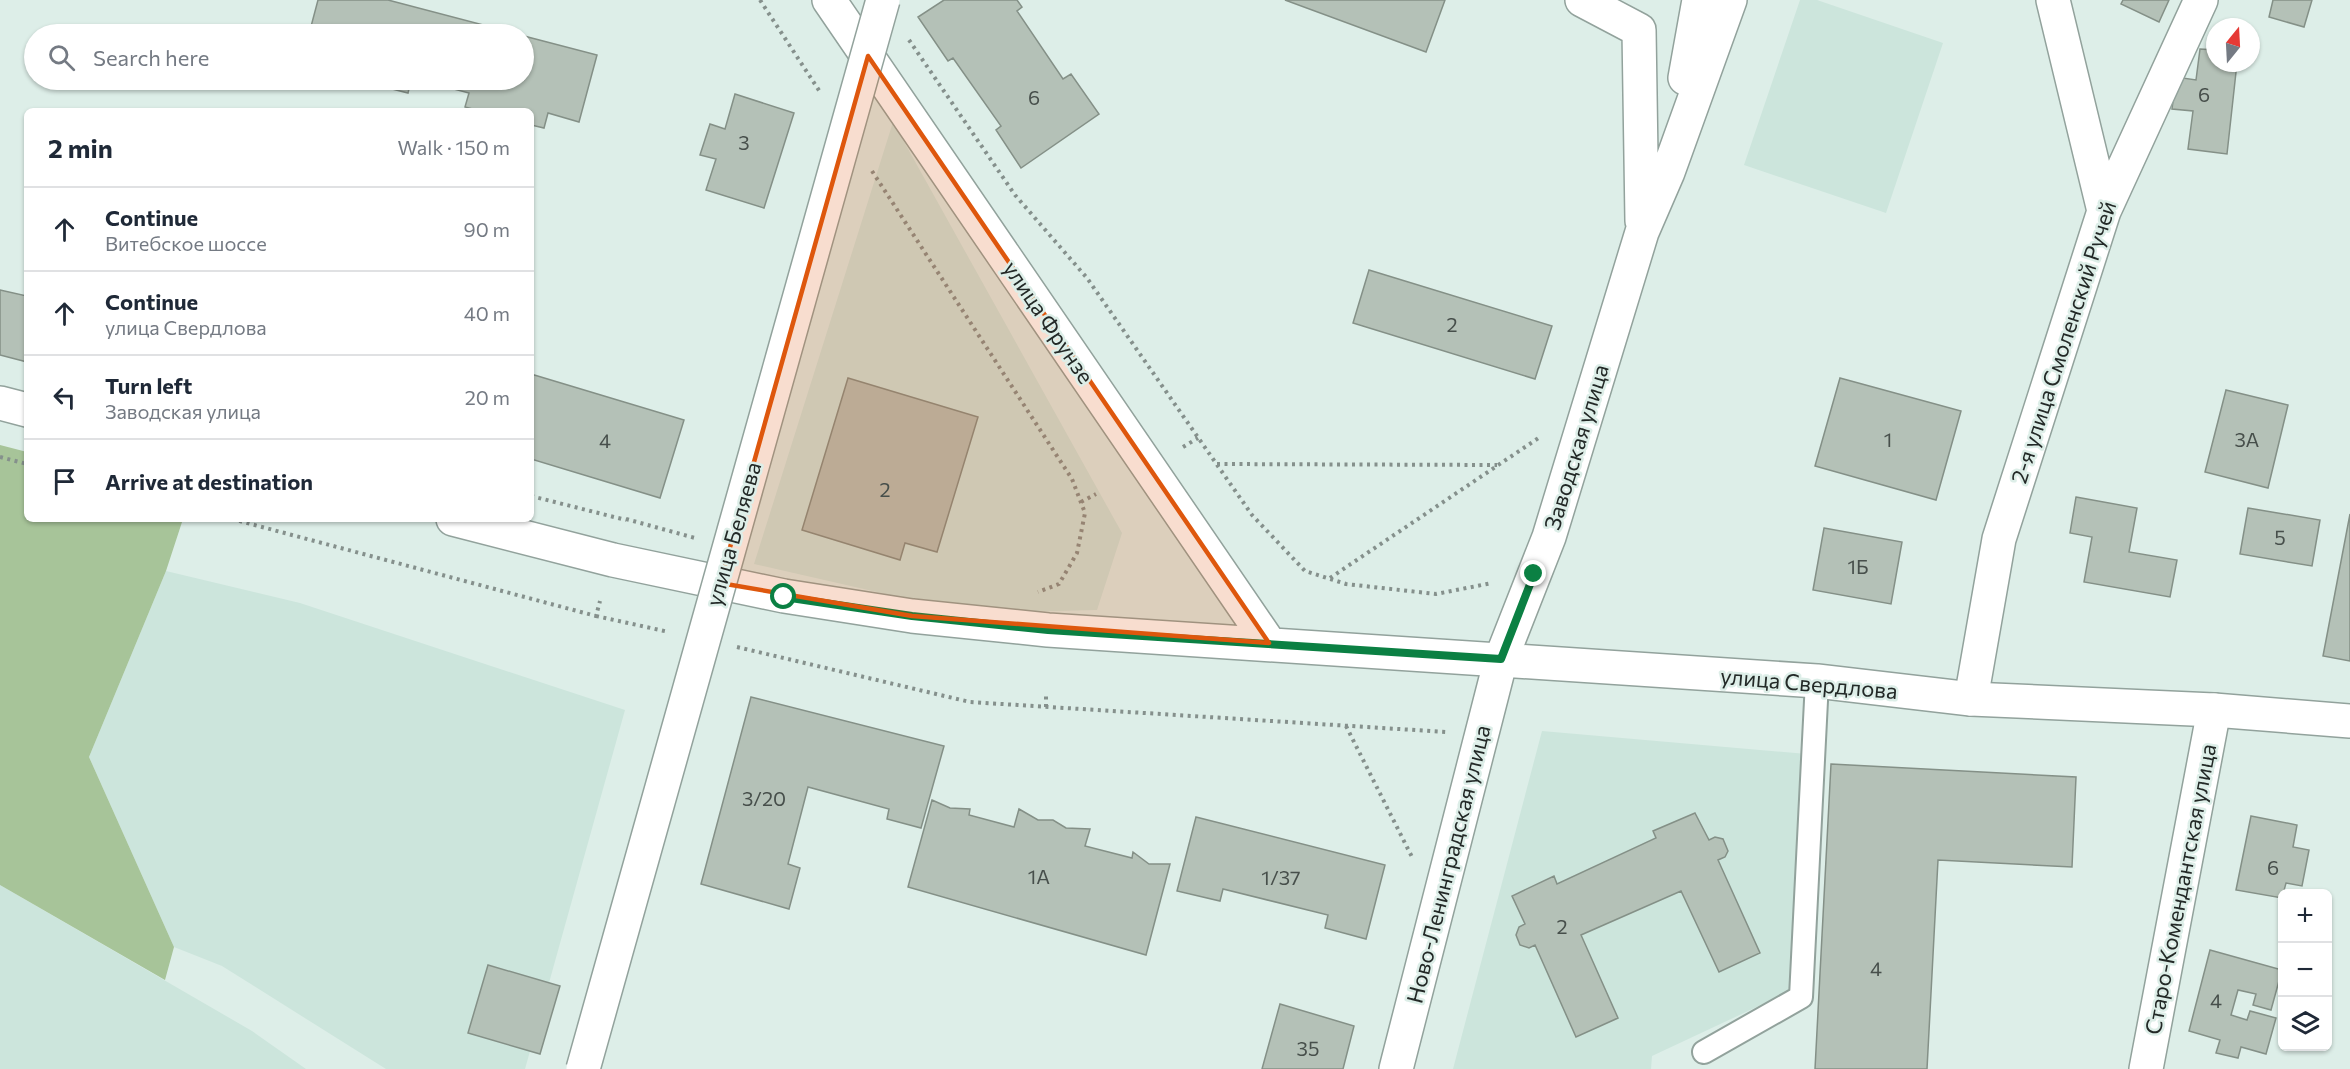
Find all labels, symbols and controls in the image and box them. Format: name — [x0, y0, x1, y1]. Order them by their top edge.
north arrow — [2206, 18, 2260, 72]
search box — [24, 24, 534, 90]
icon: search — [45, 41, 78, 74]
text: Search here — [93, 44, 209, 71]
house number: 6 — [2198, 82, 2210, 106]
house number: 6 — [1028, 85, 1040, 109]
house number: 3 — [738, 130, 750, 154]
text: 2 min — [48, 132, 113, 163]
text: Walk · 150 m — [398, 135, 510, 159]
street label: 2-я улица Смоленский Ручей — [2005, 197, 2121, 487]
text: Continue — [105, 204, 198, 231]
icon: ahead — [48, 213, 81, 246]
text: 90 m — [464, 217, 510, 241]
text: Витебское шоссе — [105, 231, 267, 255]
street label: улица Фрунзе — [998, 256, 1100, 388]
text: Continue — [105, 288, 198, 315]
icon: ahead — [48, 297, 81, 330]
text: 40 m — [464, 301, 510, 325]
house number: 2 — [1446, 312, 1458, 336]
text: улица Свердлова — [105, 315, 267, 339]
street label: Заводская улица — [1538, 361, 1614, 533]
text: Turn left — [105, 372, 192, 399]
icon: left — [48, 381, 81, 414]
text: 20 m — [465, 385, 510, 409]
text: Заводская улица — [105, 399, 261, 423]
house number: 1 — [1884, 427, 1892, 451]
house number: 3А — [2235, 427, 2260, 451]
house number: 4 — [599, 428, 611, 452]
street label: улица Беляева — [700, 459, 766, 609]
icon: arrive — [48, 465, 81, 498]
text: Arrive at destination — [105, 468, 313, 495]
house number: 2 — [879, 477, 891, 501]
house number: 5 — [2274, 525, 2286, 549]
house number: 1Б — [1847, 554, 1869, 578]
route end — [1520, 560, 1546, 586]
route start — [770, 583, 796, 609]
street label: улица Свердлова — [1719, 662, 1899, 704]
street label: Ново-Ленинградская улица — [1400, 722, 1496, 1006]
street label: Старо-Комендантская улица — [2139, 741, 2221, 1037]
house number: 3/20 — [742, 786, 786, 810]
house number: 6 — [2267, 855, 2279, 879]
house number: 1А — [1028, 864, 1050, 888]
house number: 1/37 — [1261, 865, 1301, 889]
map controls — [2278, 889, 2332, 1051]
button: + — [2278, 889, 2332, 943]
house number: 2 — [1556, 914, 1568, 938]
button: − — [2278, 943, 2332, 997]
house number: 4 — [1870, 956, 1882, 980]
house number: 4 — [2210, 988, 2222, 1012]
button: layers — [2278, 997, 2332, 1051]
house number: 35 — [1297, 1036, 1319, 1060]

